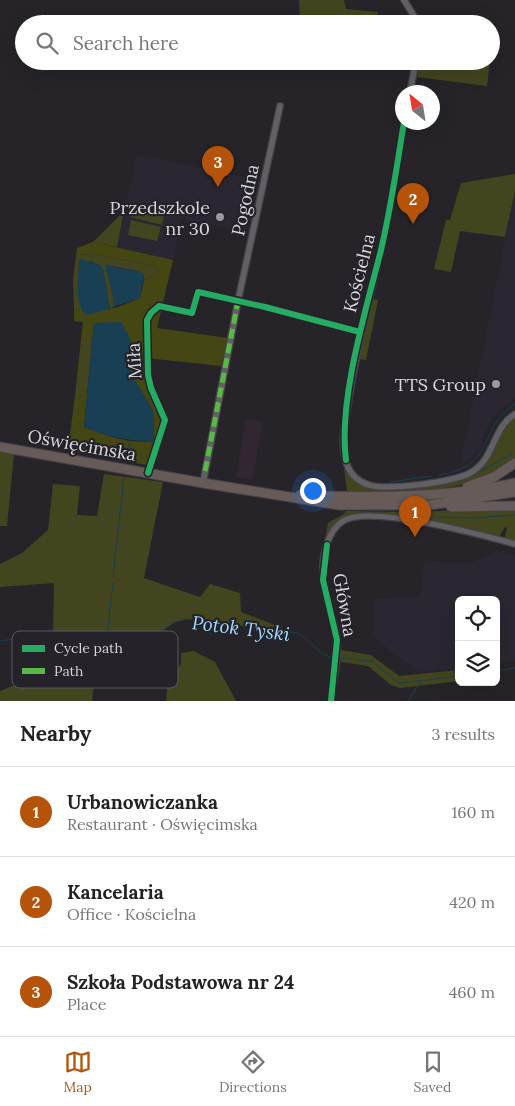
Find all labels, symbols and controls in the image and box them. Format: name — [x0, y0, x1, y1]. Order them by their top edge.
search box — [15, 15, 500, 70]
icon: search — [33, 29, 61, 57]
text: Search here — [73, 31, 179, 55]
north arrow — [395, 85, 440, 130]
pin: 3 — [202, 146, 234, 187]
street label: Pogodna — [226, 162, 264, 238]
pin: 2 — [397, 183, 429, 224]
place label: Przedszkole nr 30 — [110, 196, 210, 240]
marker: Przedszkole nr 30 — [214, 211, 226, 223]
street label: Kościelna — [338, 231, 380, 315]
street label: Miła — [122, 342, 146, 380]
place label: TTS Group — [395, 373, 486, 396]
marker: TTS Group — [490, 378, 502, 390]
street label: Oświęcimska — [26, 424, 138, 466]
your location — [300, 478, 326, 504]
pin: 1 — [399, 496, 431, 537]
street label: Główna — [328, 571, 362, 639]
map controls — [455, 596, 500, 686]
button: locate — [455, 596, 500, 641]
water label: Potok Tyski — [191, 610, 291, 646]
legend — [12, 631, 178, 688]
text: Cycle path — [54, 639, 123, 657]
button: layers — [455, 641, 500, 686]
text: Path — [54, 662, 83, 680]
text: Nearby — [20, 720, 91, 747]
text: 3 results — [431, 724, 495, 744]
text: Urbanowiczanka — [67, 790, 218, 814]
text: 1 — [33, 802, 39, 822]
text: 160 m — [451, 802, 495, 822]
text: Restaurant · Oświęcimska — [67, 814, 258, 834]
text: Kancelaria — [67, 880, 164, 904]
text: 2 — [32, 892, 40, 912]
text: 420 m — [449, 892, 495, 912]
text: Office · Kościelna — [67, 904, 196, 924]
text: Szkoła Podstawowa nr 24 — [67, 970, 294, 994]
text: 3 — [32, 982, 40, 1002]
text: 460 m — [449, 982, 495, 1002]
text: Place — [67, 994, 106, 1014]
tab: Map — [63, 1048, 92, 1096]
tab: Directions — [219, 1048, 287, 1096]
tab: Saved — [414, 1048, 452, 1096]

